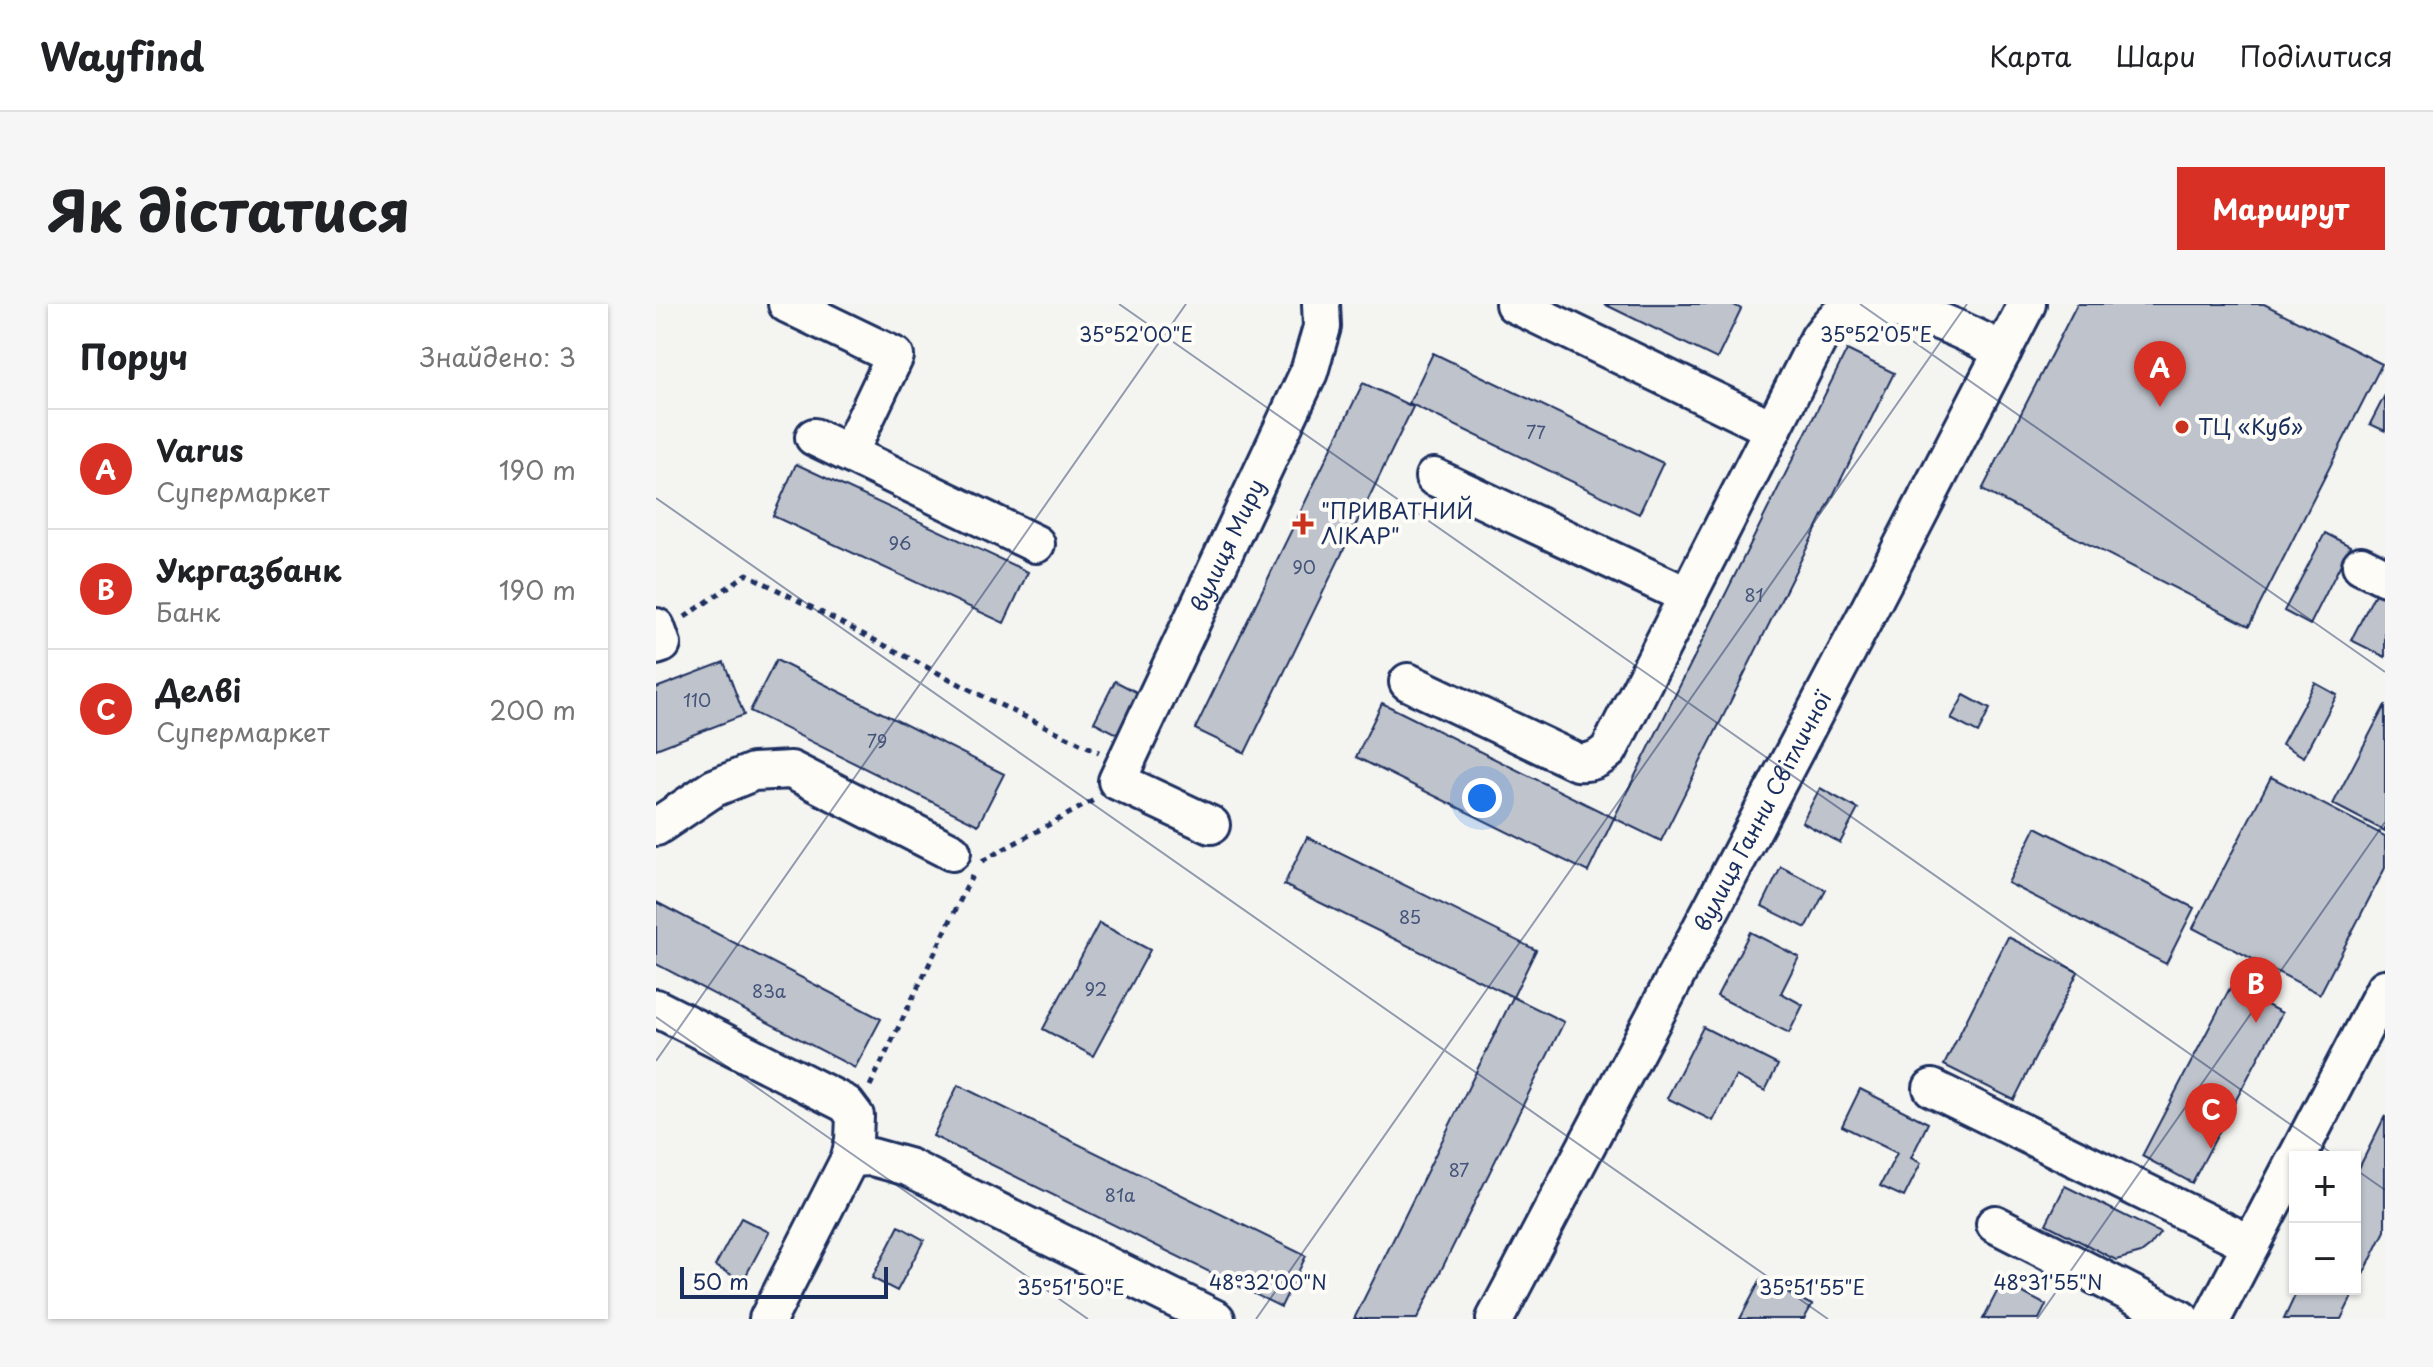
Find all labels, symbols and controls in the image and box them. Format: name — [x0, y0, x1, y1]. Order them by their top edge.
text: Wayfind — [40, 27, 204, 84]
text: Карта — [1989, 34, 2071, 77]
text: Шари — [2115, 34, 2196, 77]
text: Поділитися — [2240, 34, 2393, 77]
text: Як дістатися — [48, 166, 410, 251]
button: Маршрут — [2177, 167, 2385, 250]
text: 35°52'00"E — [1079, 319, 1193, 349]
text: 35°52'05"E — [1820, 319, 1932, 349]
text: Поруч — [80, 330, 188, 382]
text: Знайдено: 3 — [420, 337, 576, 376]
pin: A — [2134, 341, 2186, 407]
place label: ТЦ «Куб» — [2198, 409, 2303, 442]
house number: 77 — [1526, 418, 1546, 445]
marker: ТЦ «Куб» — [2173, 418, 2191, 436]
text: Varus — [156, 427, 244, 472]
text: A — [96, 450, 116, 489]
text: 190 m — [499, 450, 576, 489]
text: Супермаркет — [156, 472, 330, 511]
street label: вулиця Миру — [1181, 473, 1272, 617]
place label: "ПРИВАТНИЙ ЛІКАР" — [1321, 493, 1474, 551]
marker: "ПРИВАТНИЙ ЛІКАР" — [1292, 513, 1314, 535]
house number: 96 — [889, 529, 911, 556]
text: Укргазбанк — [156, 547, 341, 592]
house number: 90 — [1292, 553, 1316, 580]
text: B — [97, 570, 115, 609]
text: 190 m — [499, 570, 576, 609]
house number: 81 — [1744, 581, 1764, 608]
text: Банк — [156, 592, 220, 631]
text: Делві — [156, 667, 241, 712]
street label: вулиця Ганни Світличної — [1685, 684, 1839, 936]
house number: 110 — [683, 686, 711, 713]
text: C — [96, 690, 116, 729]
text: 200 m — [489, 690, 576, 729]
text: Супермаркет — [156, 712, 330, 751]
house number: 79 — [867, 727, 887, 754]
your location — [1462, 778, 1502, 818]
house number: 85 — [1399, 903, 1421, 930]
pin: B — [2230, 957, 2282, 1023]
house number: 92 — [1085, 975, 1107, 1002]
house number: 83а — [752, 977, 787, 1004]
pin: C — [2185, 1083, 2237, 1149]
map controls — [2289, 1151, 2361, 1295]
button: + — [2289, 1151, 2361, 1223]
house number: 87 — [1449, 1156, 1469, 1183]
house number: 81а — [1105, 1181, 1136, 1208]
button: − — [2289, 1223, 2361, 1295]
scale bar — [680, 1263, 888, 1299]
text: 50 m — [692, 1264, 749, 1297]
text: 48°32'00"N — [1209, 1267, 1327, 1297]
text: 48°31'55"N — [1993, 1267, 2103, 1297]
text: 35°51'50"E — [1017, 1272, 1125, 1302]
text: 35°51'55"E — [1759, 1272, 1865, 1302]

